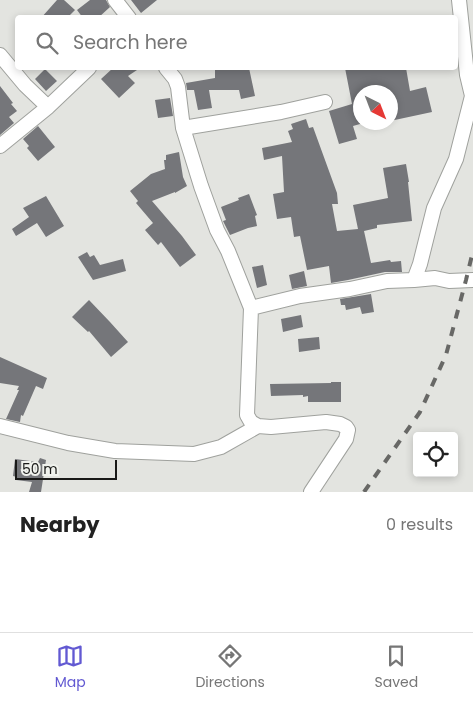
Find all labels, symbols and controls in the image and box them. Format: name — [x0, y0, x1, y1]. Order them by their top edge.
search box — [15, 15, 458, 70]
icon: search — [33, 29, 61, 57]
text: Search here — [73, 29, 187, 56]
north arrow — [353, 85, 398, 130]
map controls — [413, 432, 458, 477]
button: locate — [413, 432, 458, 477]
scale bar — [15, 457, 118, 480]
text: 50 m — [22, 459, 58, 479]
text: Nearby — [20, 510, 100, 539]
text: 0 results — [386, 513, 453, 536]
tab: Map — [55, 642, 86, 693]
tab: Directions — [195, 642, 265, 693]
tab: Saved — [374, 642, 418, 693]

